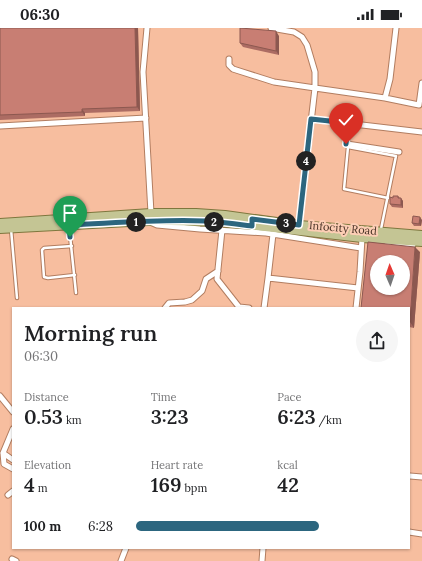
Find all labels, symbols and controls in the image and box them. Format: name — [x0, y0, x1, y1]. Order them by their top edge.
text: 06:30 — [20, 5, 60, 24]
pin — [329, 103, 363, 144]
icon: check — [335, 109, 357, 131]
pin: 4 — [296, 151, 316, 171]
text: 4 — [303, 154, 309, 168]
pin — [53, 196, 87, 237]
icon: arrive — [59, 202, 81, 224]
pin: 1 — [126, 212, 146, 232]
pin: 2 — [204, 212, 224, 232]
pin: 3 — [276, 213, 296, 233]
text: 1 — [134, 215, 138, 229]
text: 2 — [211, 215, 217, 229]
text: 3 — [283, 216, 289, 230]
street label: Infocity Road — [309, 218, 378, 238]
north arrow — [370, 255, 410, 295]
map controls — [370, 255, 410, 295]
text: Morning run — [24, 319, 157, 347]
button: share — [356, 320, 398, 362]
text: 06:30 — [24, 348, 58, 365]
text: Distance — [24, 390, 69, 404]
text: Time — [151, 390, 177, 404]
text: Pace — [277, 390, 301, 404]
text: 0.53 — [24, 404, 63, 429]
text: 3:23 — [151, 404, 189, 429]
text: 6:23 — [277, 404, 316, 429]
text: km — [63, 413, 82, 427]
text: /km — [316, 413, 342, 427]
text: Elevation — [24, 458, 71, 472]
text: Heart rate — [151, 458, 203, 472]
text: kcal — [277, 458, 298, 472]
text: 4 — [24, 472, 35, 497]
text: 169 — [151, 472, 182, 497]
text: 42 — [277, 472, 299, 497]
text: m — [35, 481, 48, 495]
text: bpm — [182, 481, 207, 495]
text: 100 m — [24, 518, 61, 535]
text: 6:28 — [88, 518, 113, 535]

